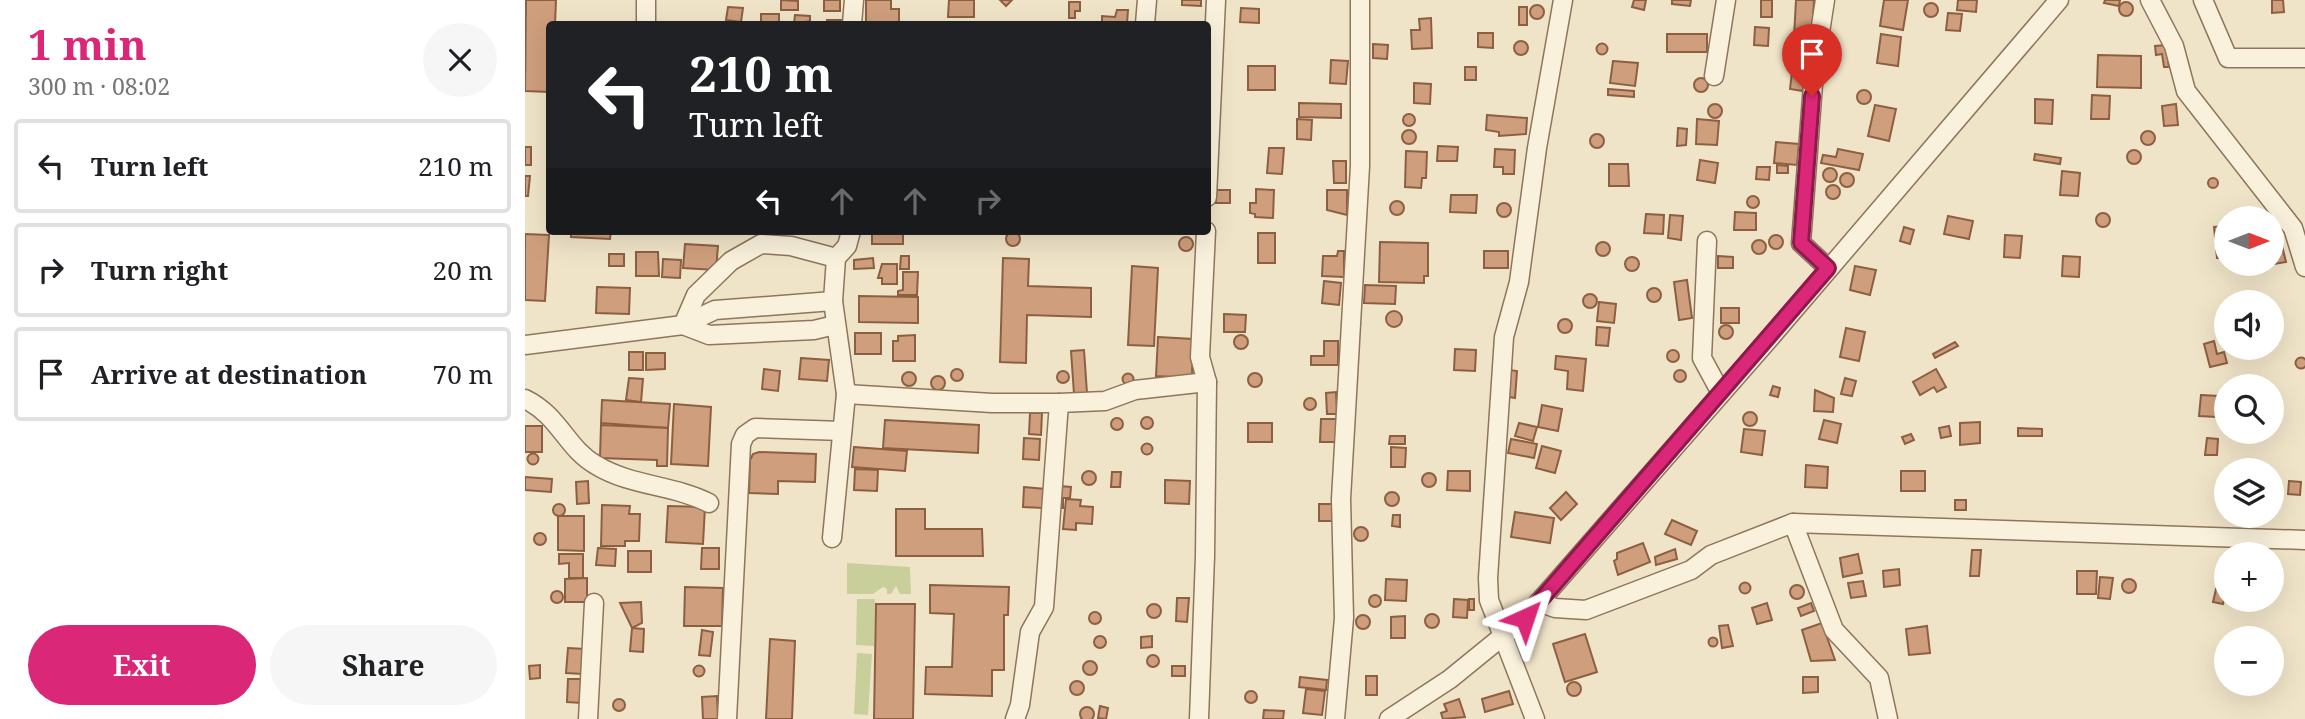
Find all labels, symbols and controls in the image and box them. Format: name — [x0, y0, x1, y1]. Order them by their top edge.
text: 1 min — [28, 15, 147, 72]
button: close — [423, 23, 497, 97]
pin — [1782, 24, 1842, 96]
icon: arrive — [1793, 35, 1831, 73]
text: 210 m — [689, 40, 833, 106]
icon: left — [574, 49, 665, 140]
text: 300 m · 08:02 — [28, 70, 170, 102]
text: Turn left — [689, 103, 823, 146]
icon: left — [32, 147, 70, 185]
text: Turn left — [91, 148, 208, 184]
text: 210 m — [418, 148, 493, 184]
icon: left — [750, 182, 788, 220]
icon: ahead — [823, 182, 861, 220]
icon: ahead — [896, 182, 934, 220]
icon: right — [969, 182, 1007, 220]
north arrow — [2214, 206, 2284, 276]
map controls — [2214, 206, 2284, 696]
icon: right — [32, 251, 70, 289]
text: Turn right — [91, 252, 228, 288]
text: 20 m — [433, 252, 493, 288]
button: sound — [2214, 290, 2284, 360]
icon: arrive — [32, 355, 70, 393]
text: Arrive at destination — [91, 356, 367, 392]
text: 70 m — [433, 356, 493, 392]
button: search — [2214, 374, 2284, 444]
button: layers — [2214, 458, 2284, 528]
button: + — [2214, 542, 2284, 612]
position arrow — [1488, 581, 1562, 655]
button: Exit — [28, 625, 256, 705]
button: Share — [270, 625, 497, 705]
button: − — [2214, 626, 2284, 696]

